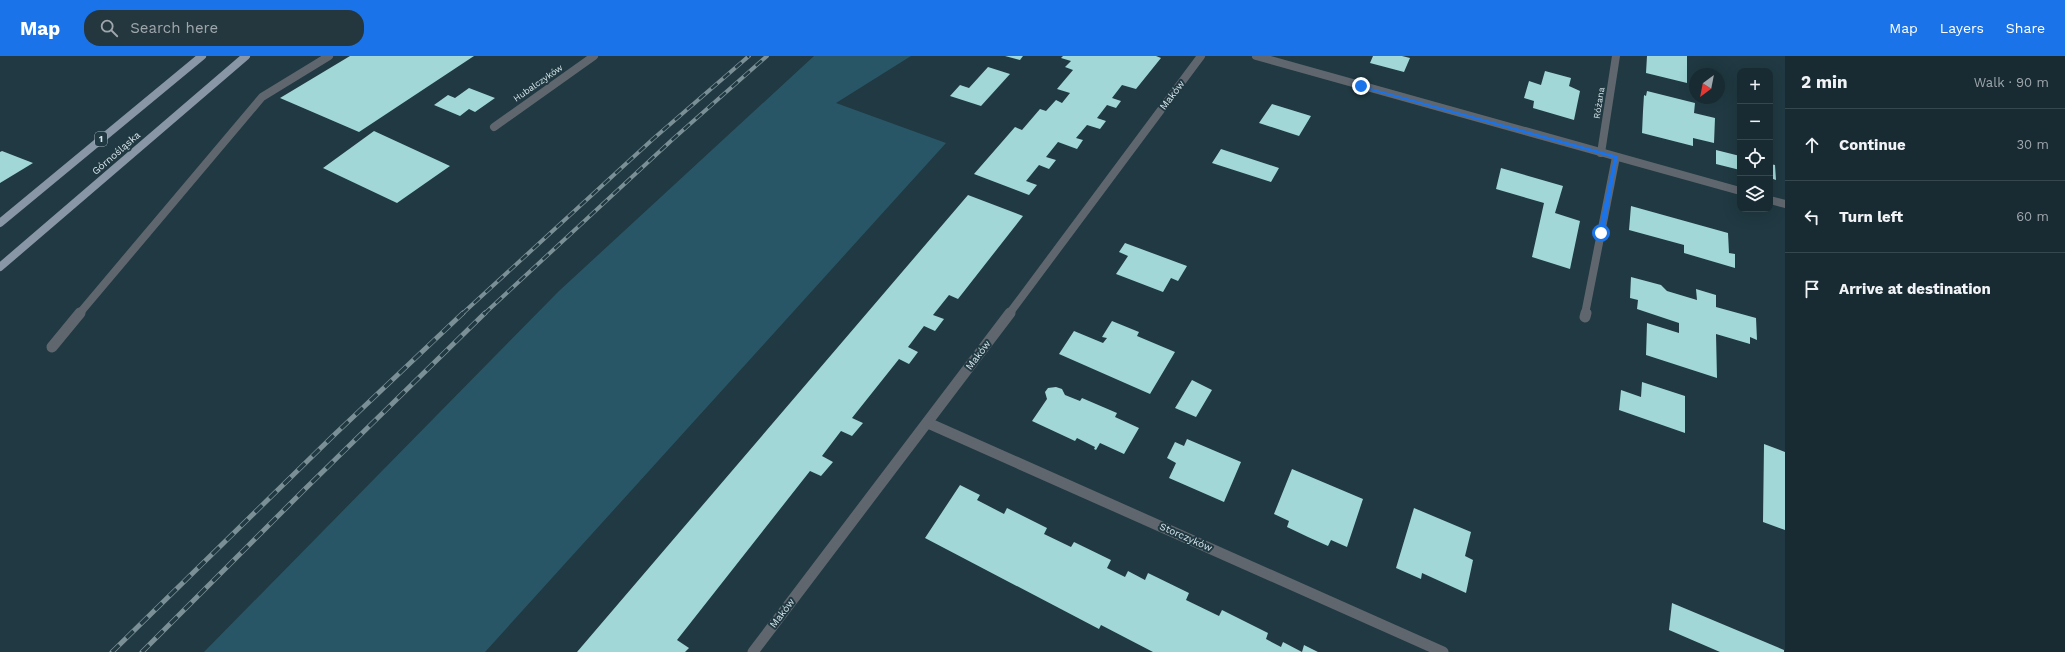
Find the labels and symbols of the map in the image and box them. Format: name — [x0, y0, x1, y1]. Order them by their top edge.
street label: Hubalczyków — [511, 62, 565, 104]
north arrow — [1689, 68, 1725, 104]
route end — [1352, 77, 1370, 95]
street label: Maków — [1157, 78, 1187, 112]
street label: Różana — [1592, 87, 1606, 119]
street label: Górnośląska — [90, 129, 143, 177]
road number: 1 — [95, 132, 107, 146]
route start — [1592, 224, 1610, 242]
street label: Maków — [963, 338, 993, 372]
street label: Storczyków — [1158, 521, 1215, 554]
street label: Maków — [767, 596, 797, 630]

